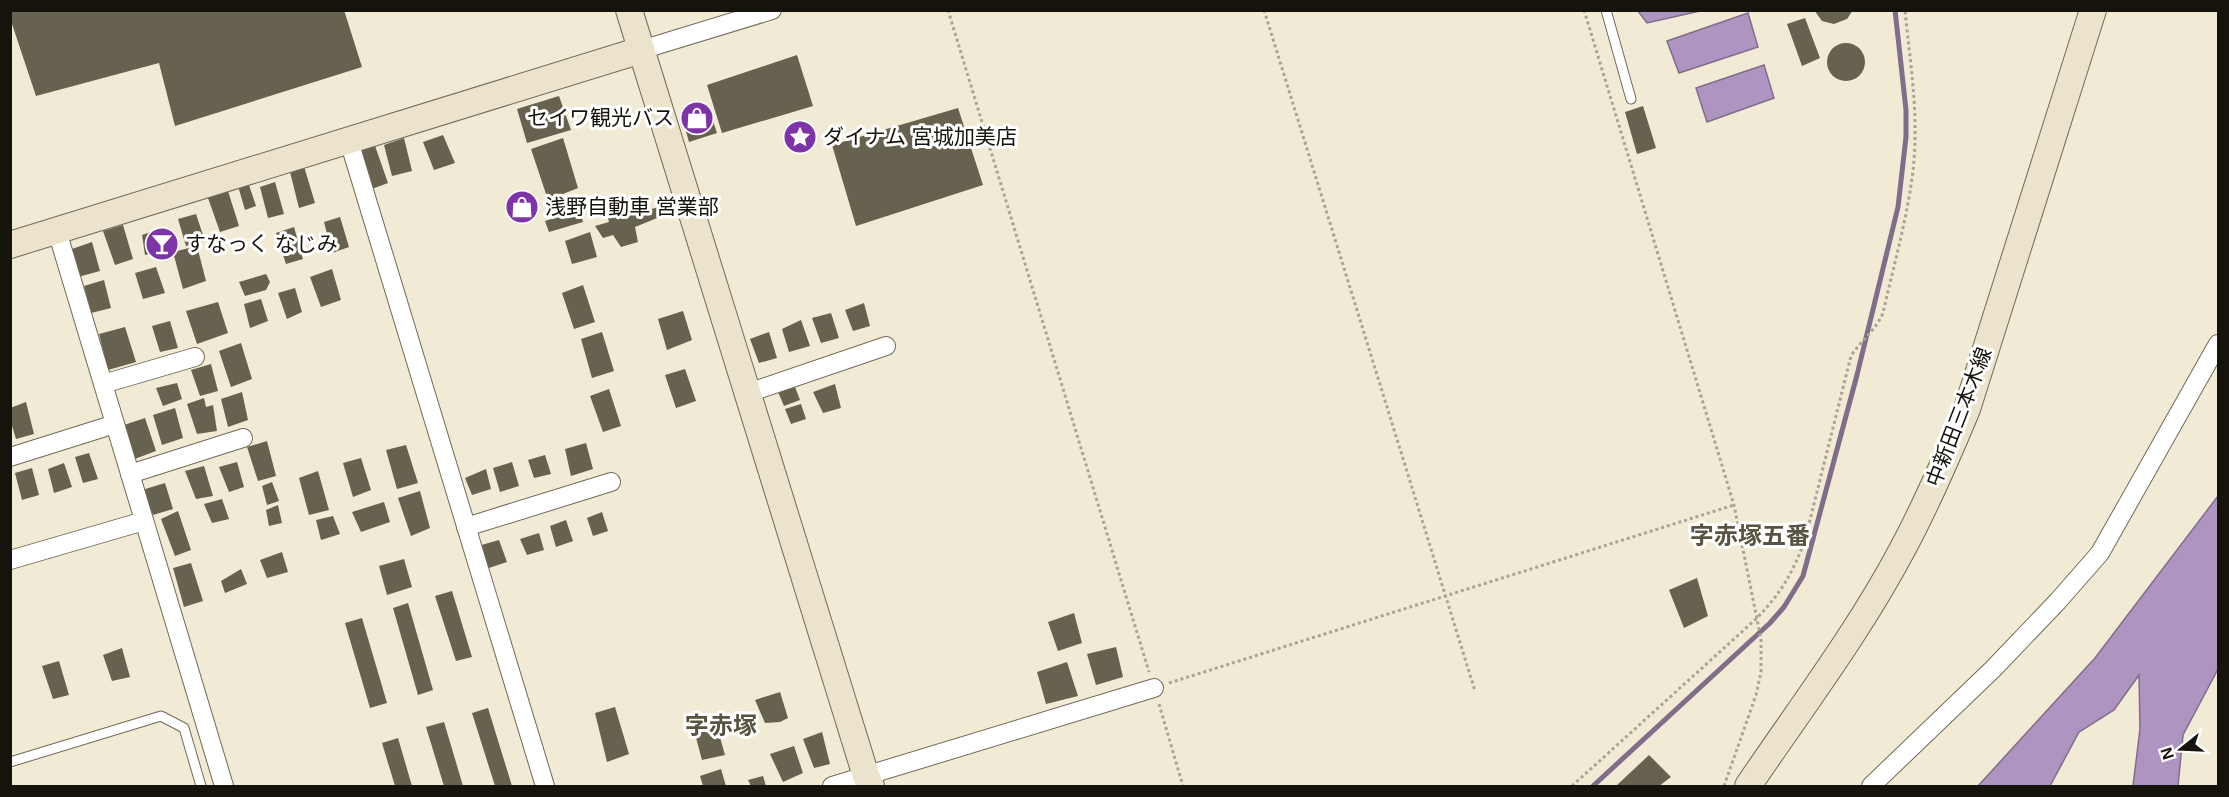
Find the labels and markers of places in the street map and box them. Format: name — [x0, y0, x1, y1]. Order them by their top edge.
shop icon: セイワ観光バス — [679, 100, 715, 136]
place label: セイワ観光バス — [527, 106, 674, 129]
place icon: ダイナム 宮城加美店 — [782, 119, 818, 155]
place label: ダイナム 宮城加美店 — [823, 125, 1017, 148]
shop icon: 浅野自動車 営業部 — [504, 189, 540, 225]
place label: 浅野自動車 営業部 — [545, 195, 719, 218]
bar icon: すなっく なじみ — [144, 226, 180, 262]
place label: すなっく なじみ — [185, 232, 338, 255]

